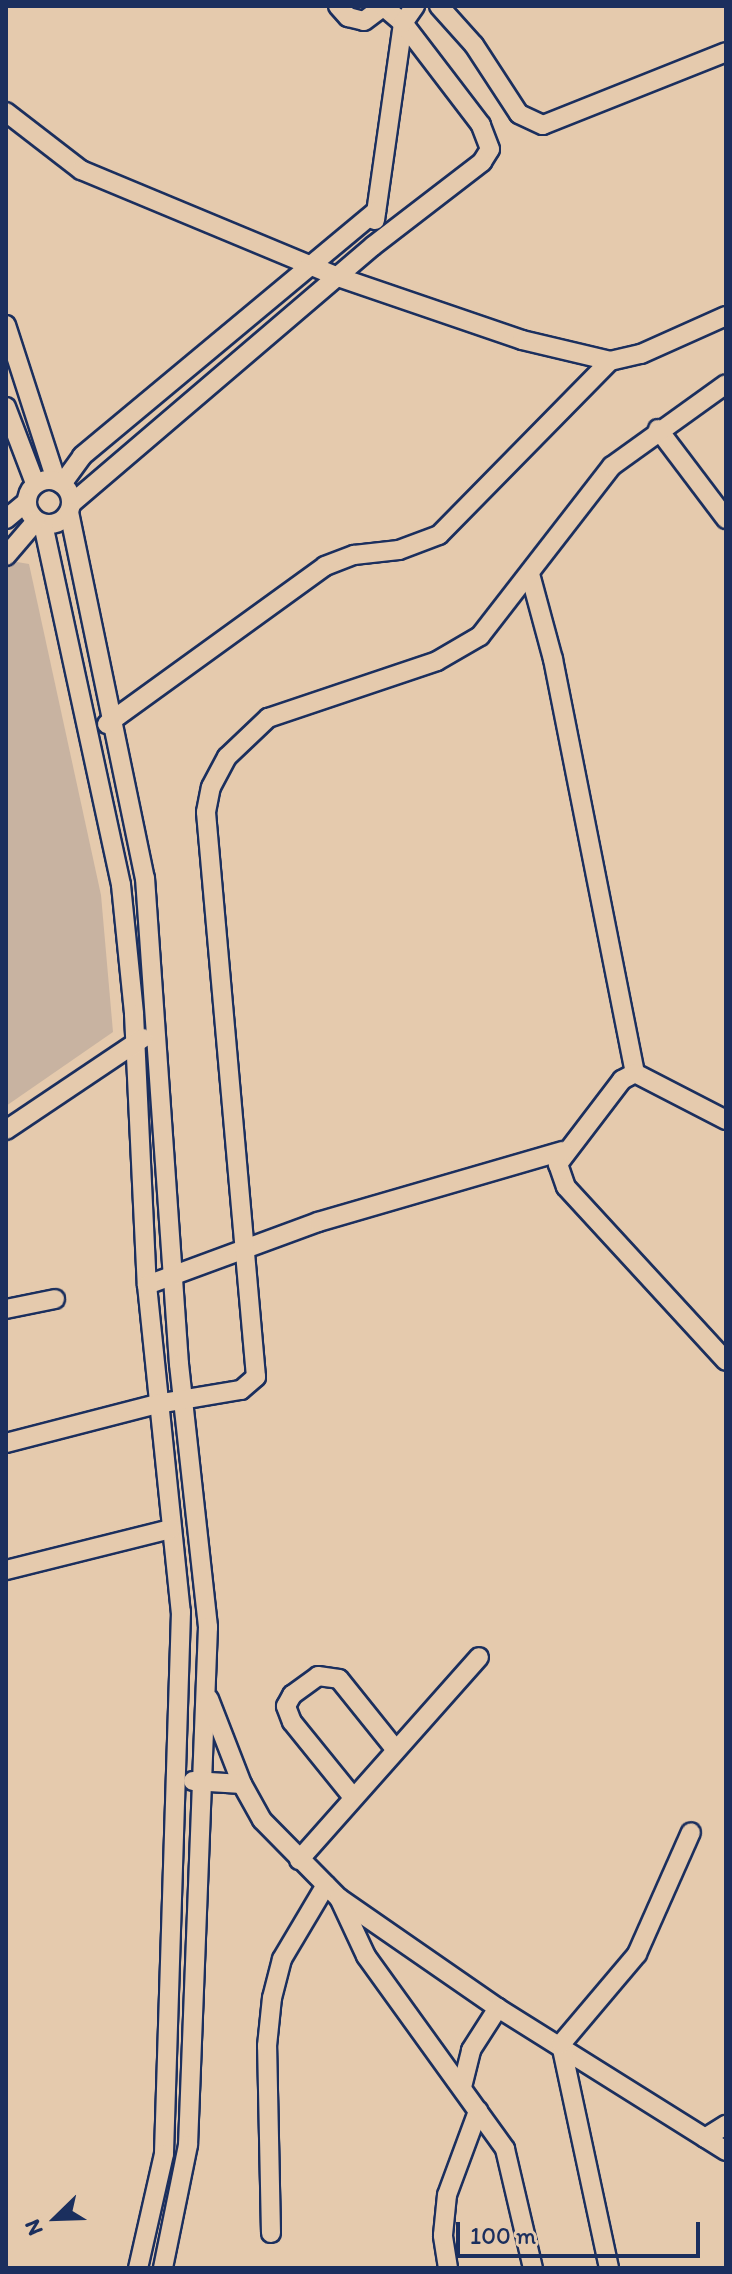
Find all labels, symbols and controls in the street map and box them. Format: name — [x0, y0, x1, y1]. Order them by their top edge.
north arrow — [16, 2178, 96, 2258]
scale bar — [460, 2206, 704, 2256]
text: N — [18, 2215, 49, 2240]
text: 100 m — [470, 2221, 536, 2250]

